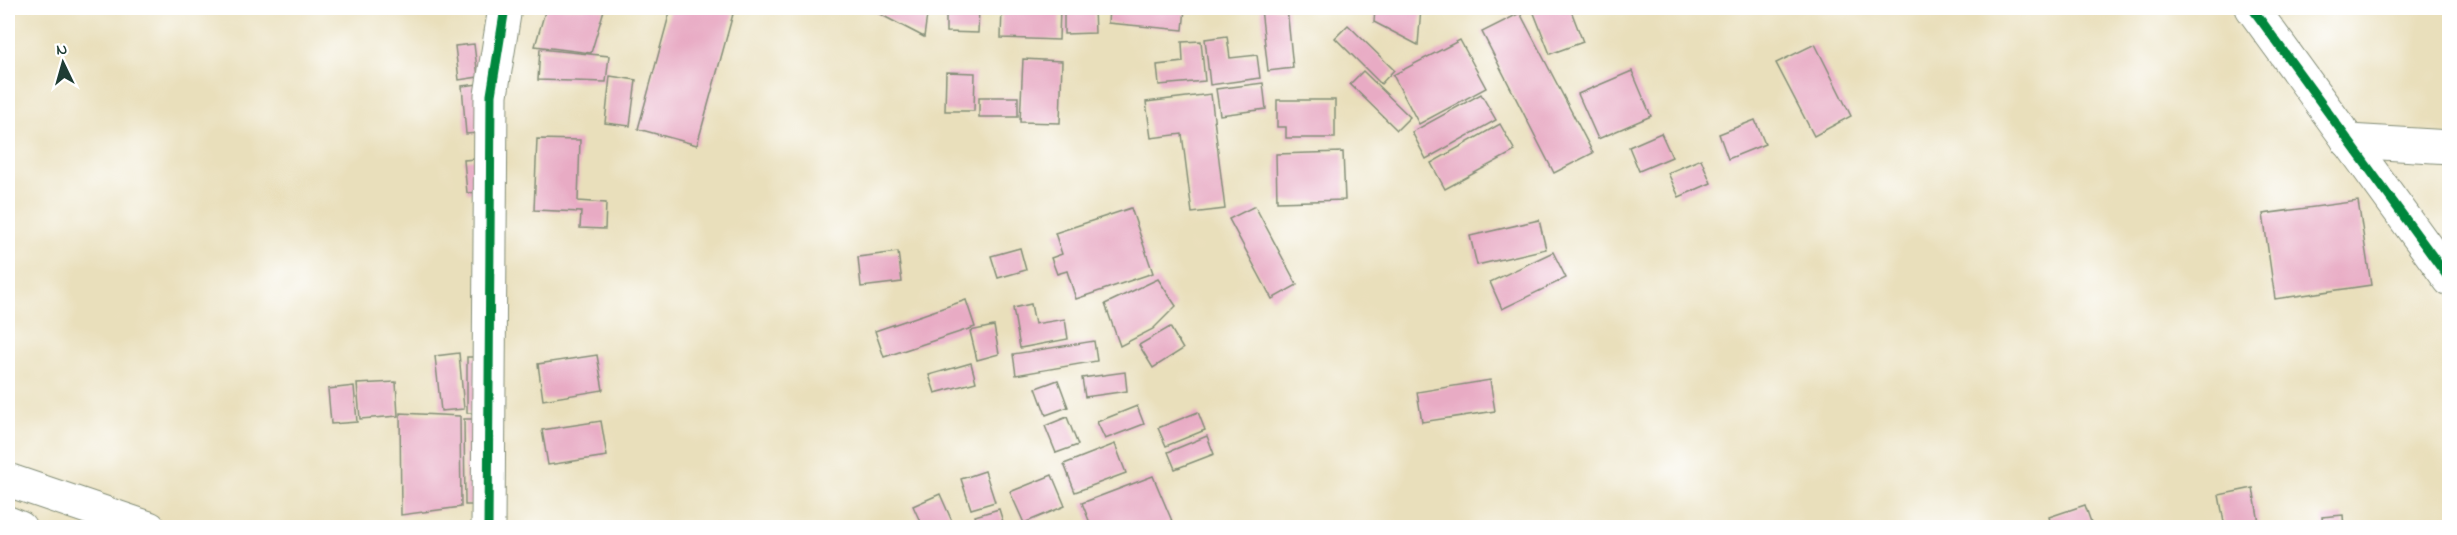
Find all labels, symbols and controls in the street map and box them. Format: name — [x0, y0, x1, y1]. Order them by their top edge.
north arrow — [33, 33, 93, 93]
text: N — [55, 38, 68, 62]

